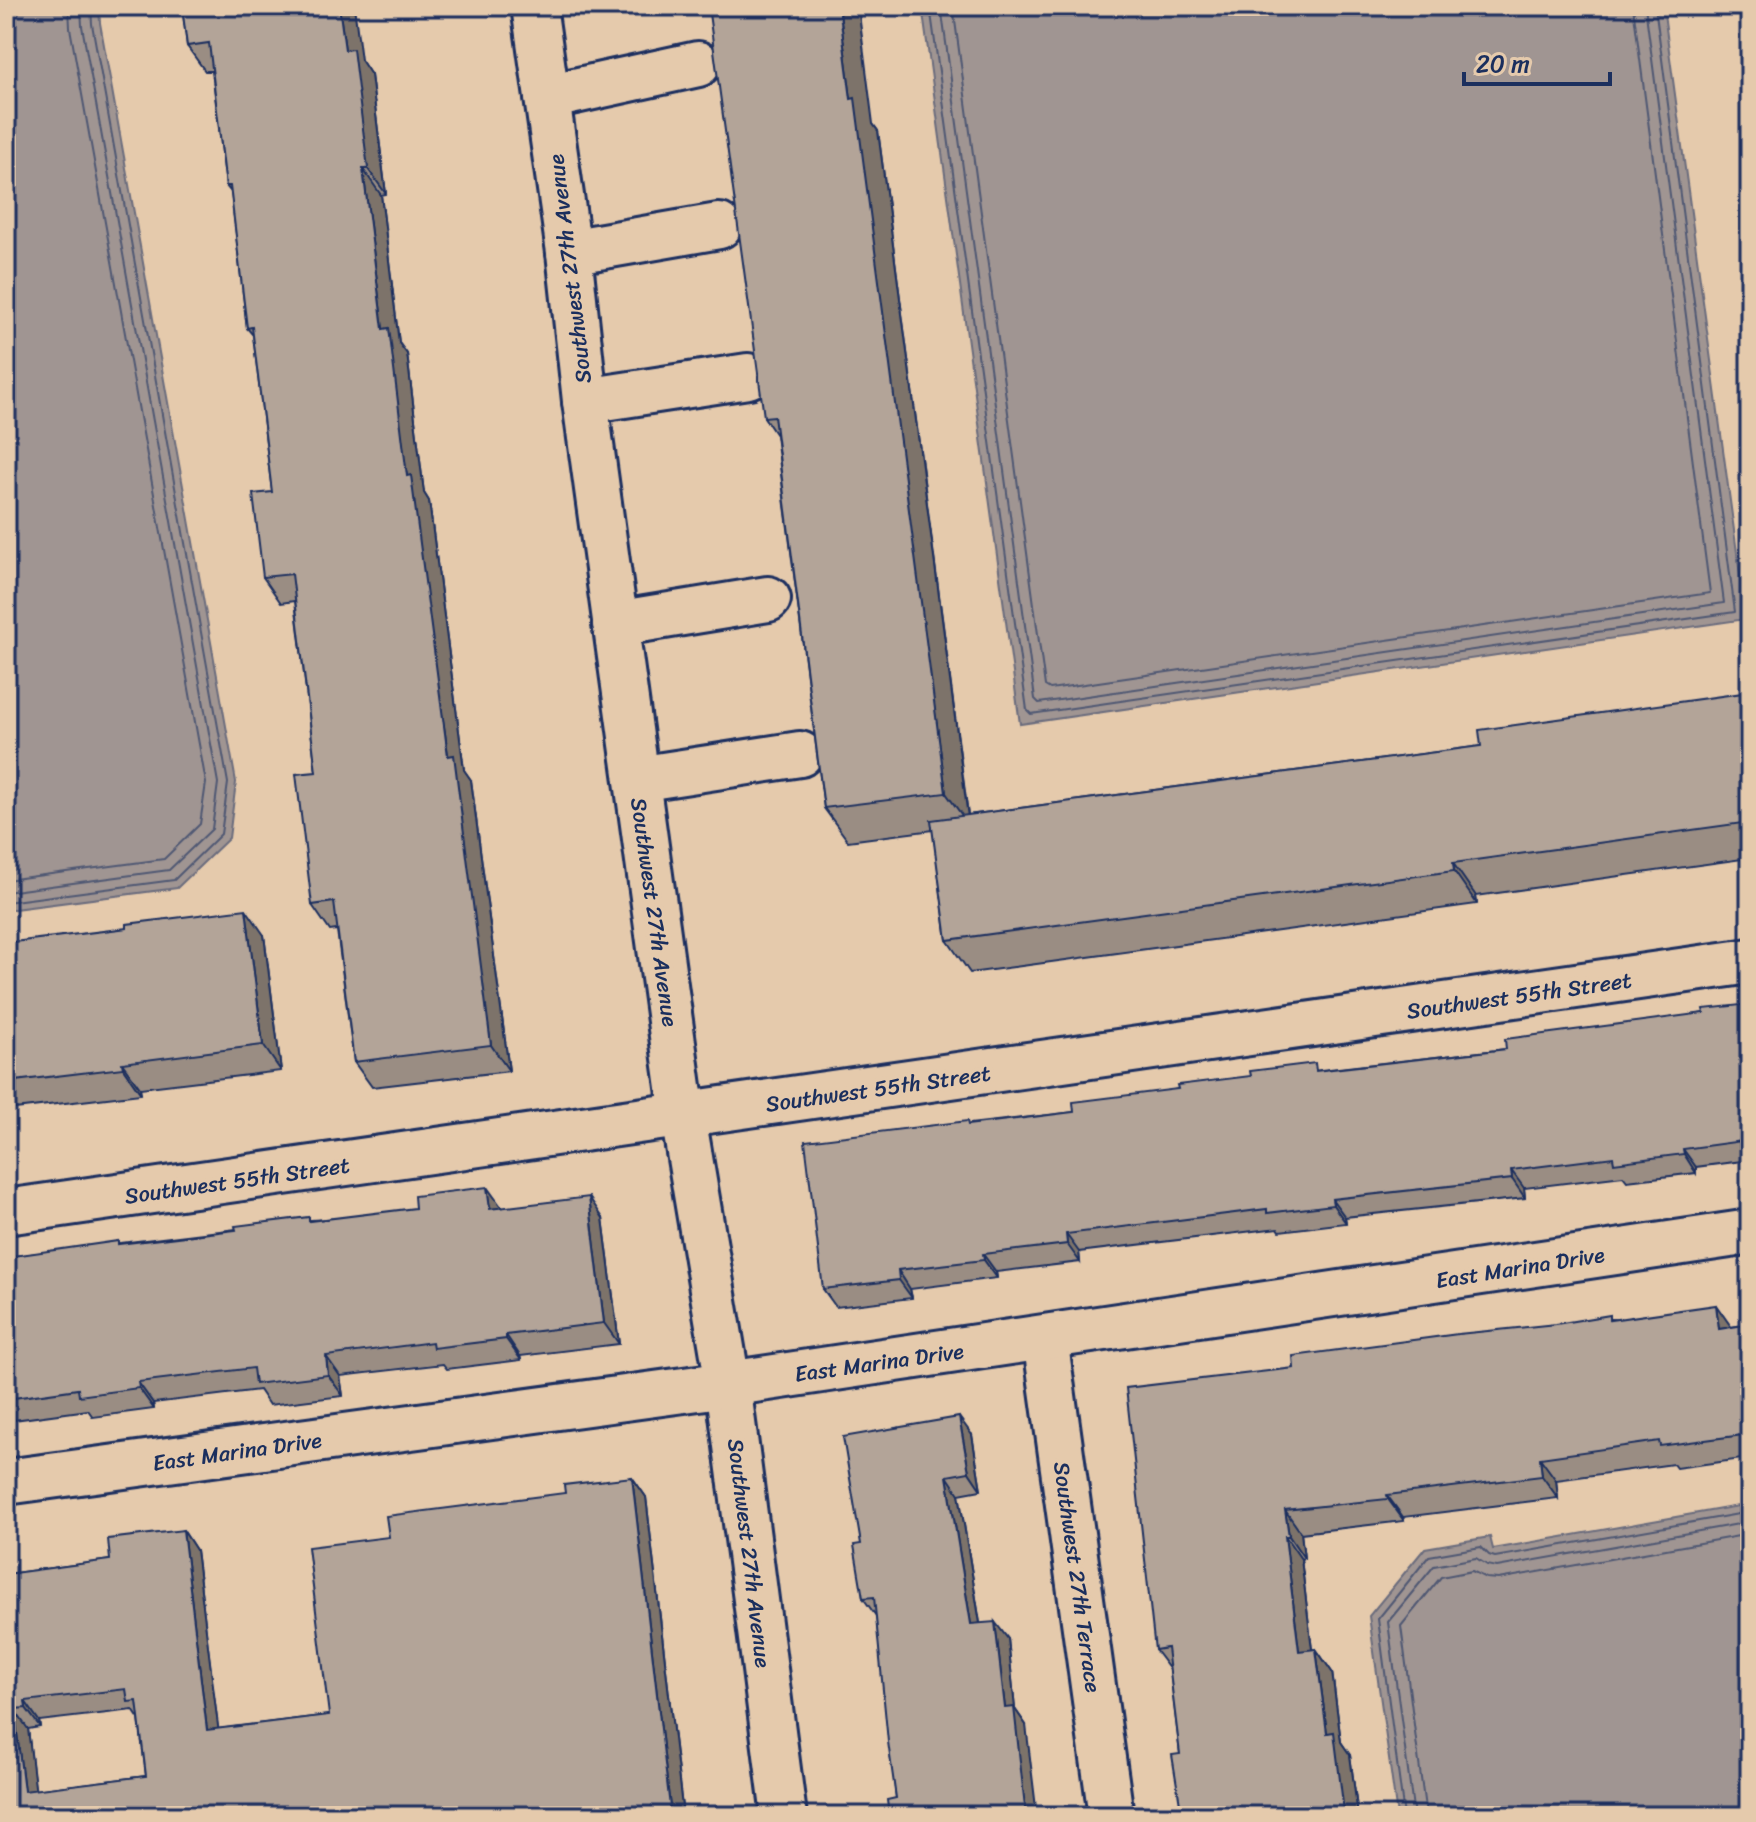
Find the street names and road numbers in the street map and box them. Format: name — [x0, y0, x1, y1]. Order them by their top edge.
street label: Southwest 27th Avenue — [536, 152, 603, 386]
street label: Southwest 27th Avenue — [619, 795, 690, 1029]
street label: Southwest 55th Street — [1404, 960, 1634, 1031]
street label: Southwest 55th Street — [763, 1053, 993, 1124]
street label: Southwest 55th Street — [122, 1145, 352, 1216]
street label: East Marina Drive — [1433, 1235, 1608, 1300]
street label: East Marina Drive — [792, 1331, 967, 1394]
street label: East Marina Drive — [150, 1420, 325, 1483]
street label: Southwest 27th Avenue — [716, 1436, 783, 1670]
street label: Southwest 27th Terrace — [1042, 1459, 1113, 1695]

